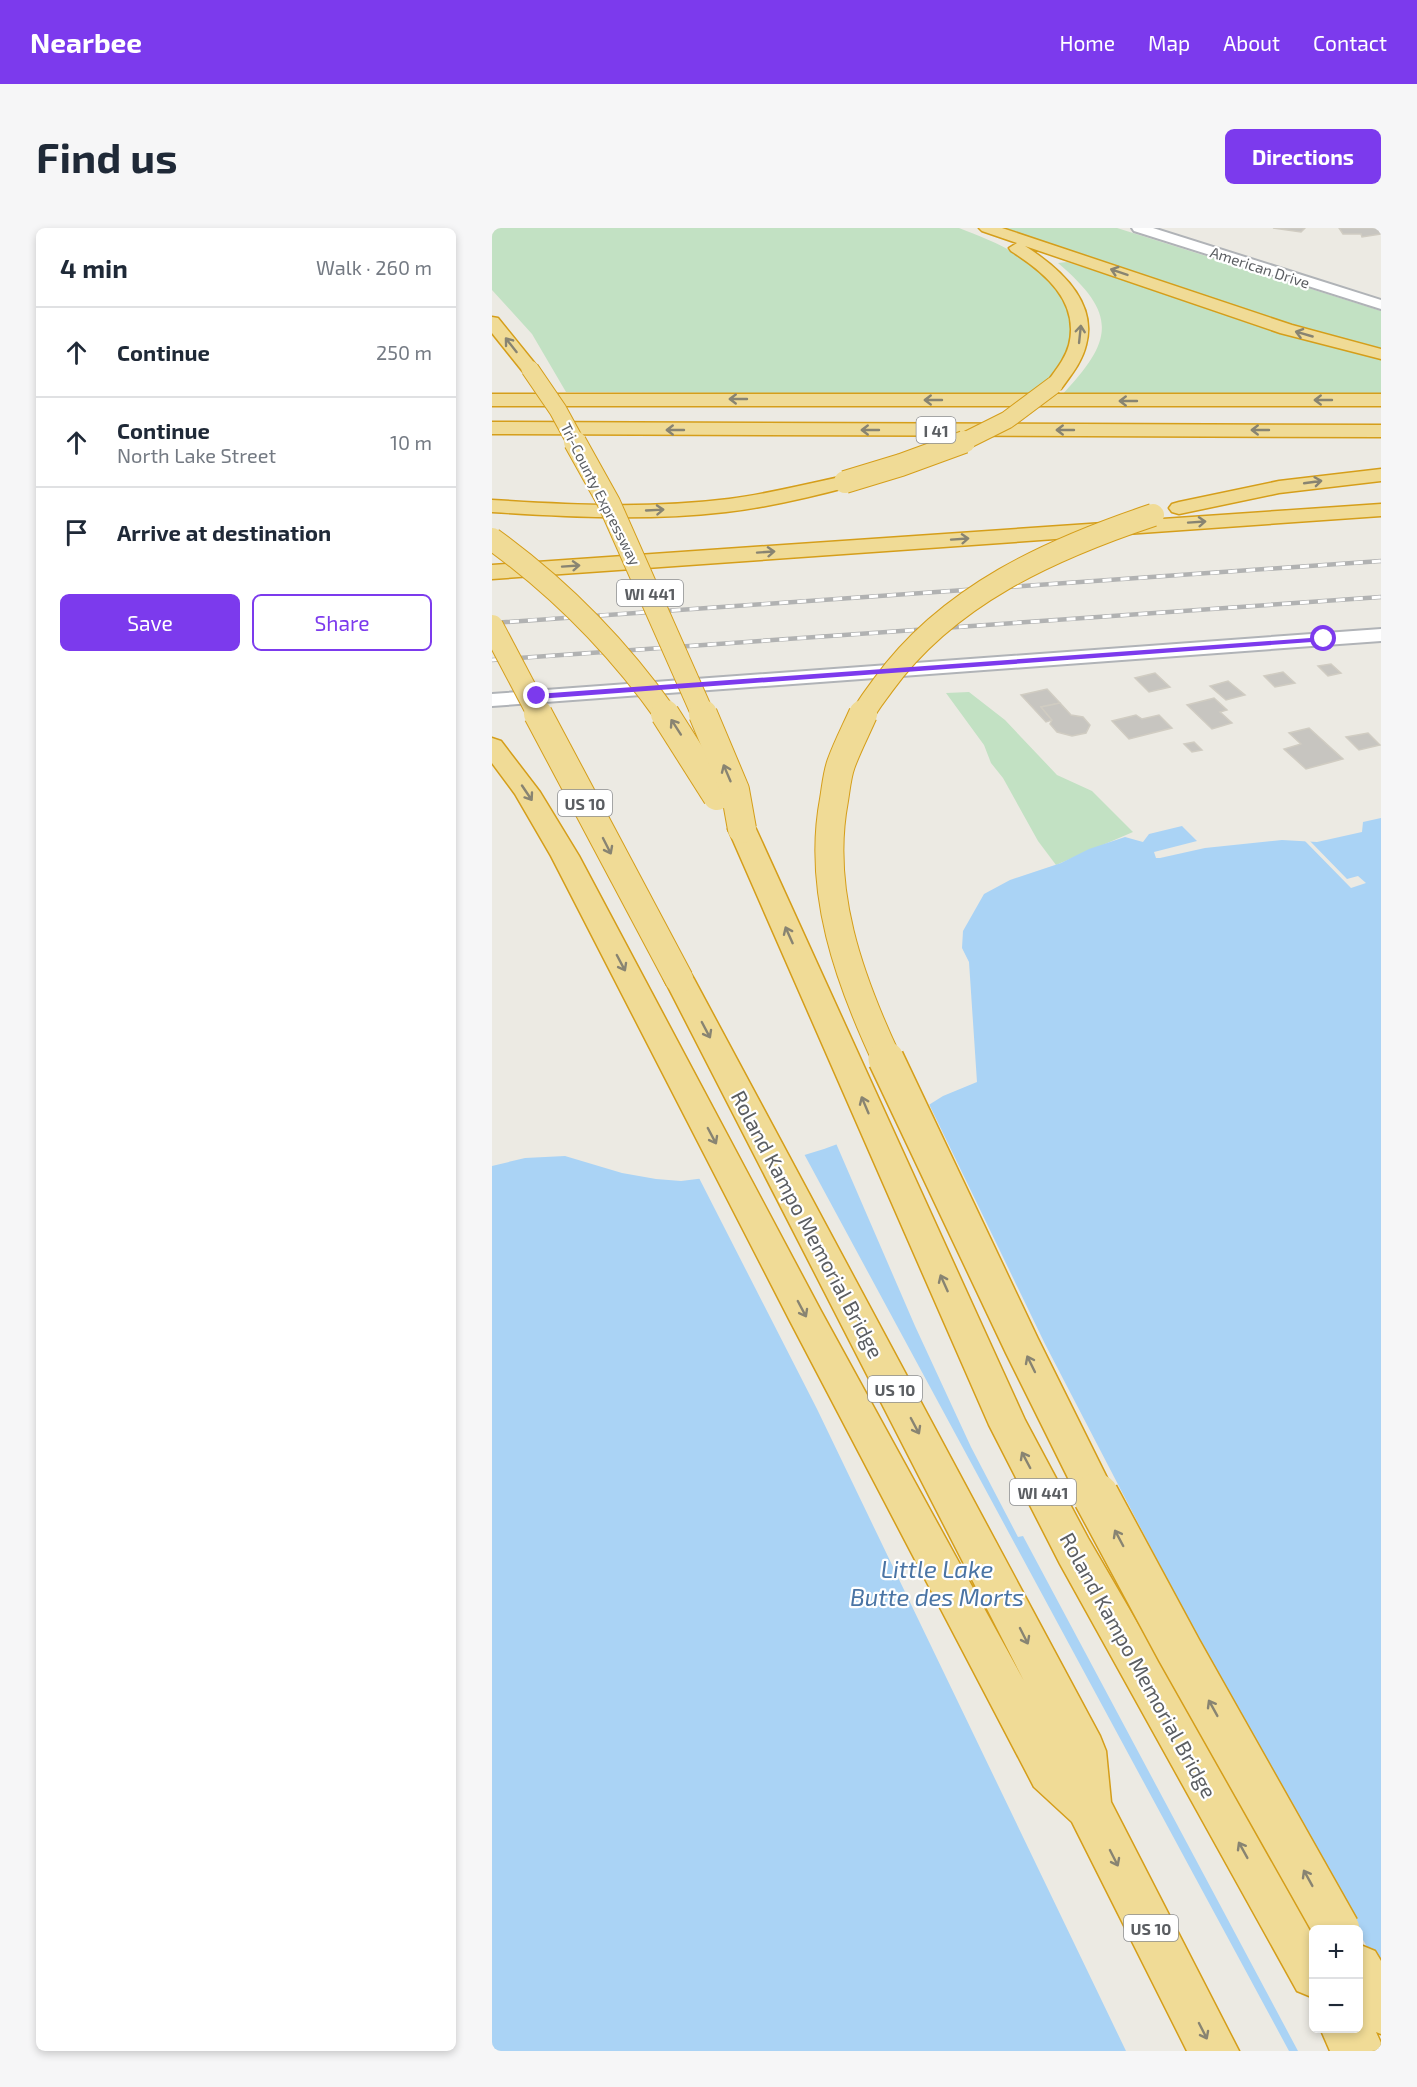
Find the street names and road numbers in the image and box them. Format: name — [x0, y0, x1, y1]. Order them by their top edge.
street label: American Drive — [1208, 242, 1312, 292]
road number: I 41 — [916, 417, 956, 443]
street label: Tri-County Expressway — [557, 420, 645, 568]
road number: WI 441 — [617, 580, 683, 606]
road number: US 10 — [558, 790, 612, 816]
street label: Roland Kampo Memorial Bridge — [727, 1086, 889, 1362]
road number: US 10 — [868, 1376, 922, 1402]
road number: WI 441 — [1010, 1479, 1076, 1505]
street label: Roland Kampo Memorial Bridge — [1055, 1528, 1223, 1802]
road number: US 10 — [1124, 1915, 1178, 1941]

